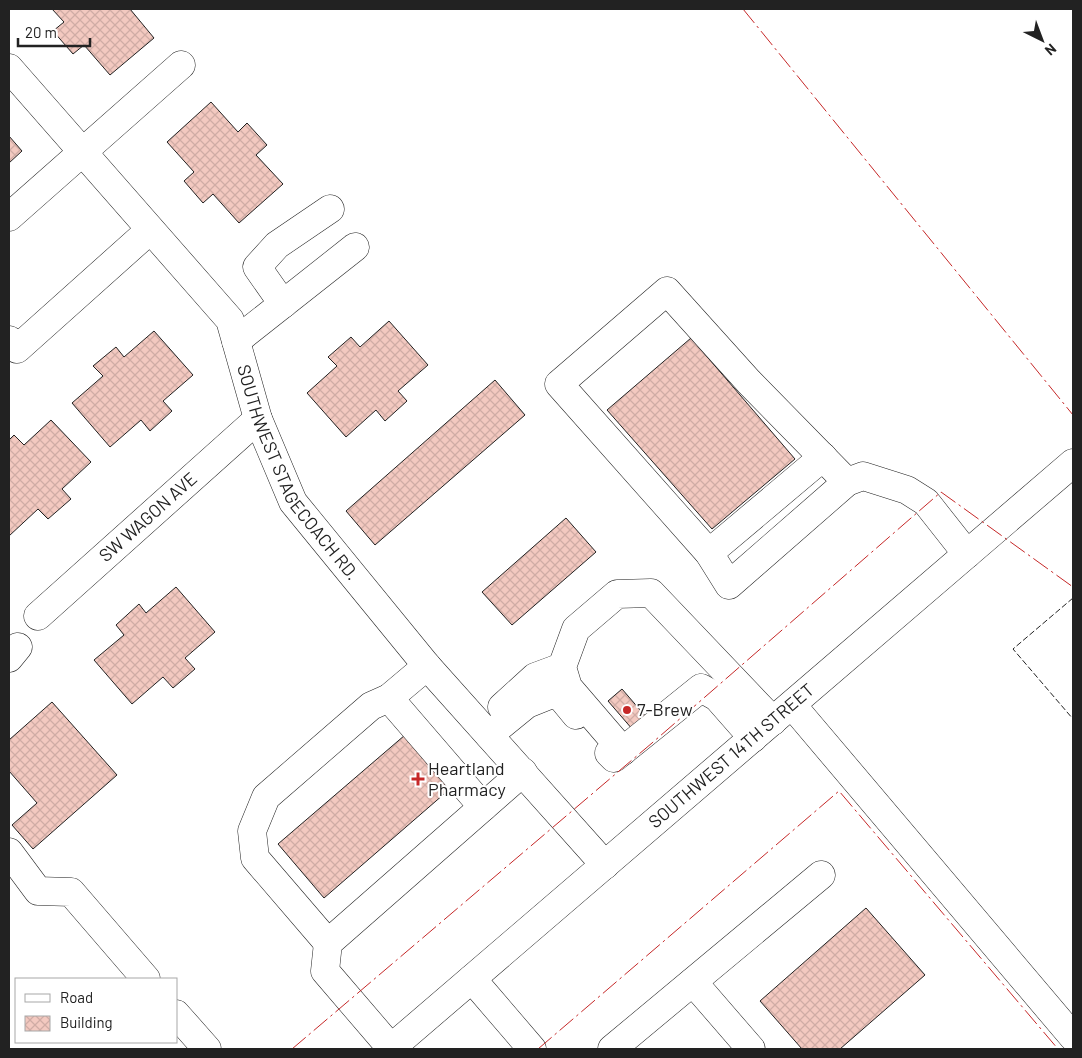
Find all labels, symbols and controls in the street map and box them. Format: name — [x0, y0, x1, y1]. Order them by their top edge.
scale bar — [18, 15, 90, 47]
north arrow — [1017, 15, 1067, 65]
text: 20 m — [25, 23, 57, 41]
text: N — [1042, 41, 1060, 59]
street label: SOUTHWEST STAGECOACH RD. — [233, 362, 364, 584]
street label: SW WAGON AVE — [94, 467, 201, 566]
street label: SOUTHWEST 14TH STREET — [644, 678, 818, 832]
place label: 7-Brew — [637, 698, 693, 720]
marker: 7-Brew — [621, 704, 633, 716]
place label: Heartland Pharmacy — [428, 757, 506, 800]
marker: Heartland Pharmacy — [412, 773, 424, 785]
legend — [15, 978, 178, 1043]
text: Road — [60, 988, 93, 1006]
text: Building — [60, 1013, 113, 1031]

